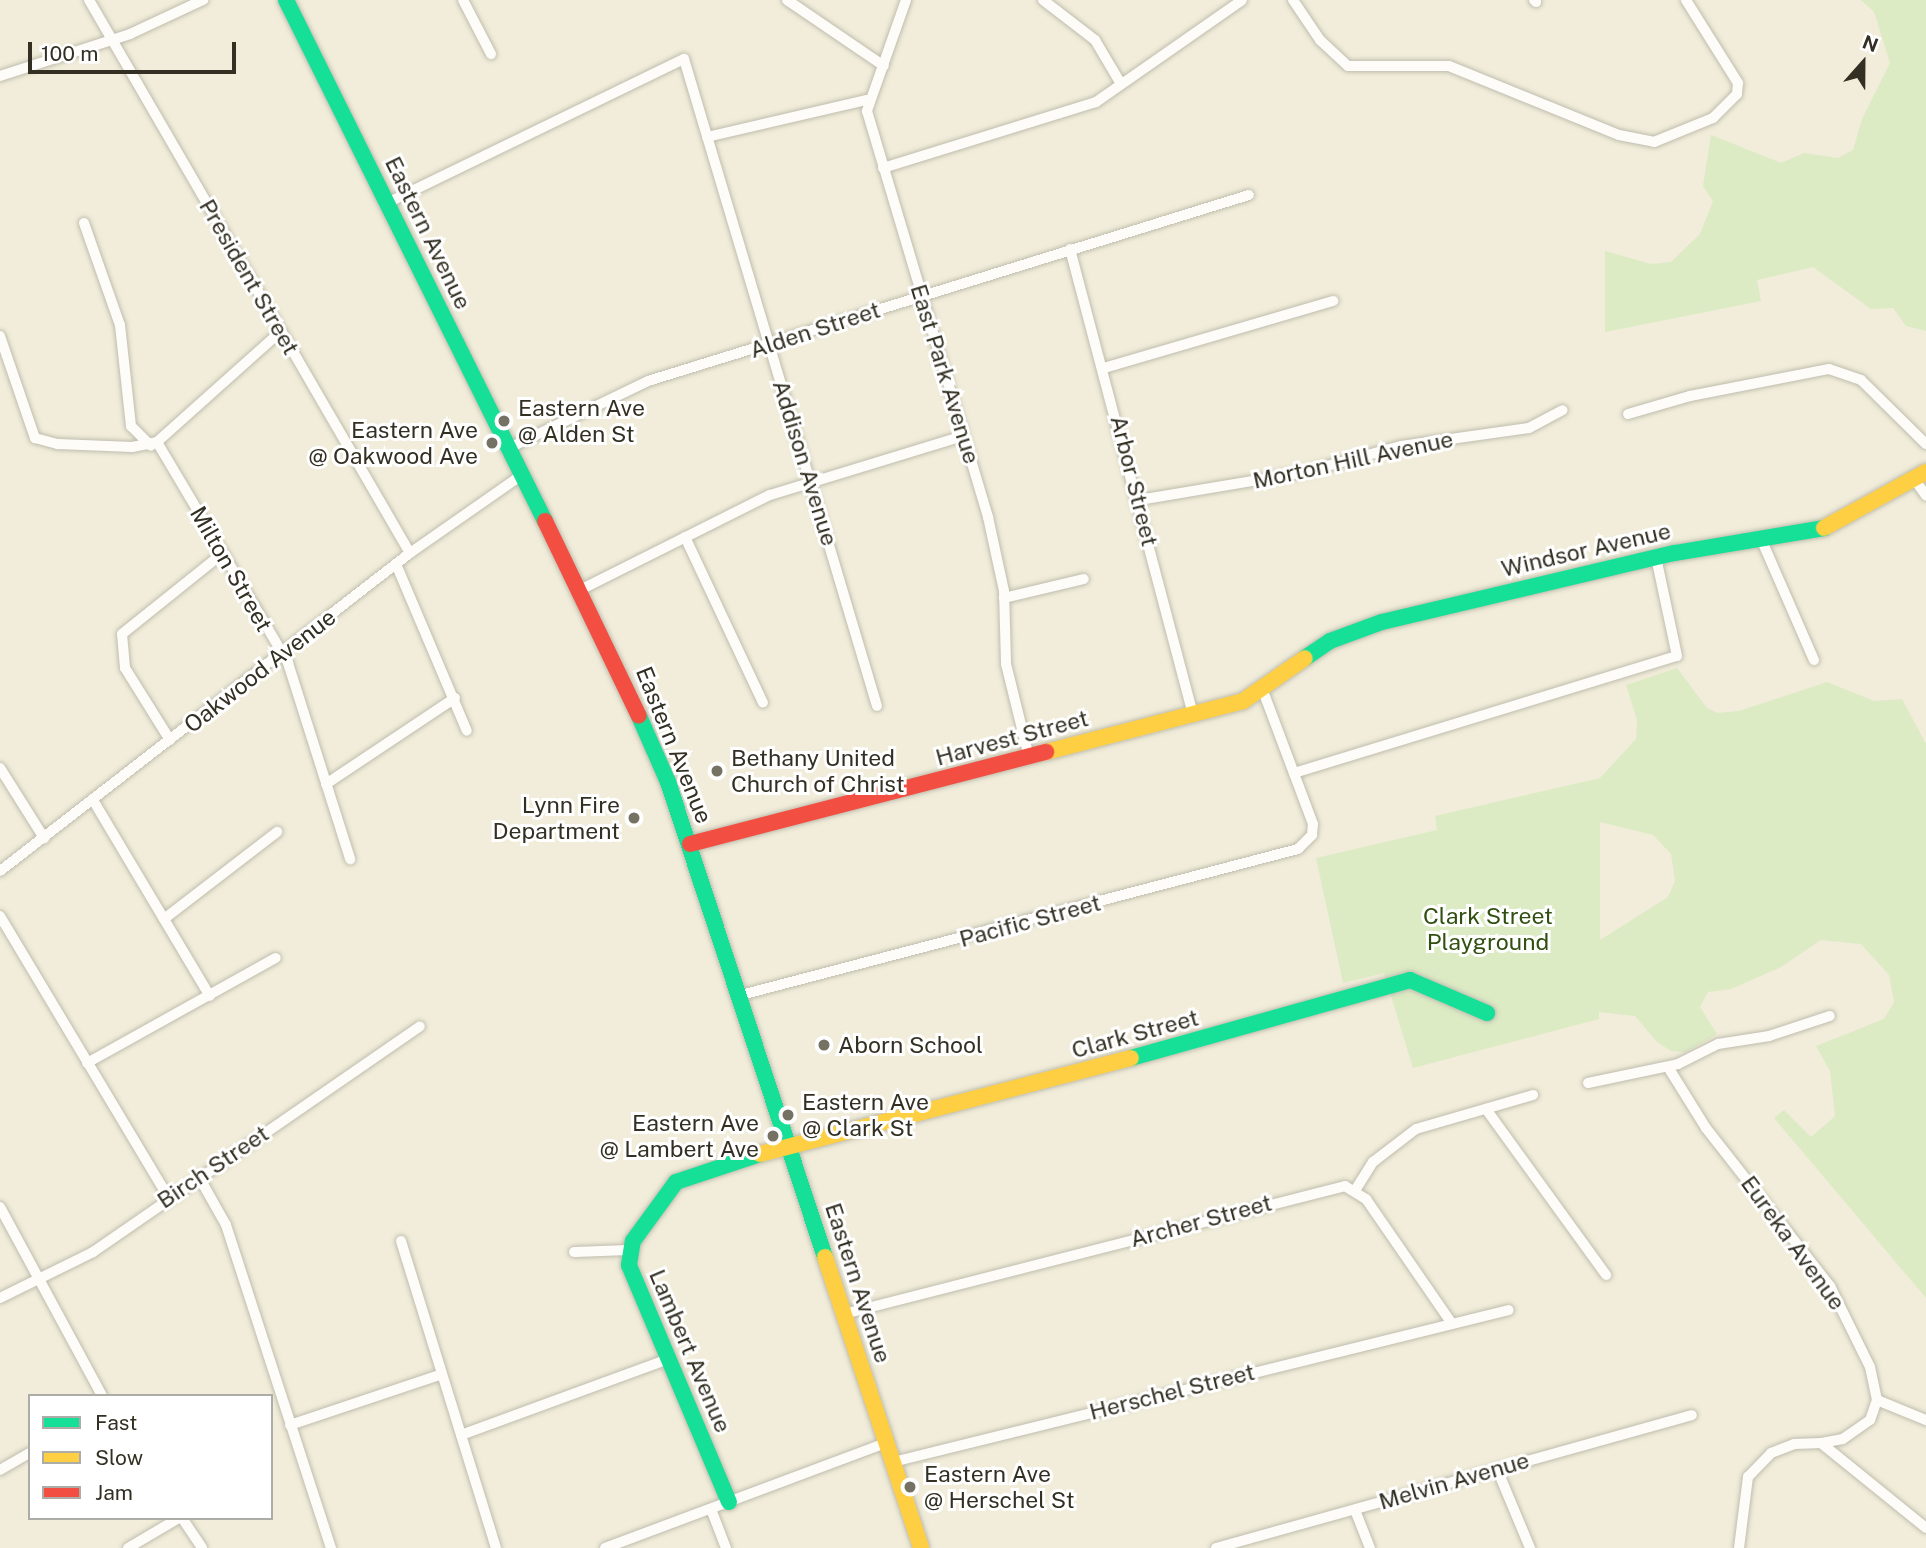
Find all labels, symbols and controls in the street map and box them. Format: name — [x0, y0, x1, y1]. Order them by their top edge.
scale bar — [32, 28, 240, 72]
north arrow — [1828, 28, 1898, 98]
text: N — [1860, 30, 1881, 56]
text: 100 m — [41, 41, 98, 66]
street label: Eastern Avenue — [379, 152, 477, 314]
street label: President Street — [193, 194, 305, 360]
street label: East Park Avenue — [905, 281, 985, 467]
street label: Alden Street — [746, 296, 884, 364]
street label: Addison Avenue — [767, 377, 843, 549]
place label: Eastern Ave @ Alden St — [518, 394, 645, 448]
marker: Eastern Ave @ Alden St — [496, 413, 512, 429]
street label: Arbor Street — [1104, 413, 1164, 549]
place label: Eastern Ave @ Oakwood Ave — [308, 416, 478, 470]
street label: Morton Hill Avenue — [1250, 425, 1456, 495]
marker: Eastern Ave @ Oakwood Ave — [484, 435, 500, 451]
street label: Milton Street — [184, 501, 278, 637]
street label: Windsor Avenue — [1499, 517, 1673, 583]
street label: Oakwood Avenue — [179, 603, 341, 739]
street label: Eastern Avenue — [630, 663, 718, 827]
street label: Harvest Street — [933, 704, 1091, 772]
place label: Bethany United Church of Christ — [731, 744, 905, 798]
marker: Bethany United Church of Christ — [709, 763, 725, 779]
place label: Lynn Fire Department — [493, 791, 620, 845]
marker: Lynn Fire Department — [626, 810, 642, 826]
street label: Pacific Street — [956, 889, 1104, 953]
park label: Clark Street Playground — [1423, 902, 1553, 956]
street label: Clark Street — [1069, 1004, 1201, 1064]
place label: Aborn School — [838, 1031, 983, 1059]
marker: Aborn School — [816, 1037, 832, 1053]
place label: Eastern Ave @ Clark St — [802, 1088, 929, 1142]
marker: Eastern Ave @ Clark St — [780, 1107, 796, 1123]
place label: Eastern Ave @ Lambert Ave — [599, 1109, 759, 1163]
street label: Birch Street — [152, 1120, 274, 1214]
marker: Eastern Ave @ Lambert Ave — [765, 1128, 781, 1144]
street label: Eureka Avenue — [1735, 1170, 1851, 1316]
street label: Archer Street — [1127, 1189, 1275, 1253]
street label: Eastern Avenue — [819, 1200, 897, 1366]
street label: Lambert Avenue — [643, 1265, 737, 1437]
street label: Herschel Street — [1086, 1358, 1258, 1426]
legend — [28, 1394, 273, 1520]
text: Fast — [95, 1410, 137, 1435]
text: Slow — [95, 1445, 143, 1470]
street label: Melvin Avenue — [1376, 1446, 1532, 1516]
place label: Eastern Ave @ Herschel St — [924, 1460, 1075, 1514]
marker: Eastern Ave @ Herschel St — [902, 1479, 918, 1495]
text: Jam — [95, 1480, 133, 1505]

